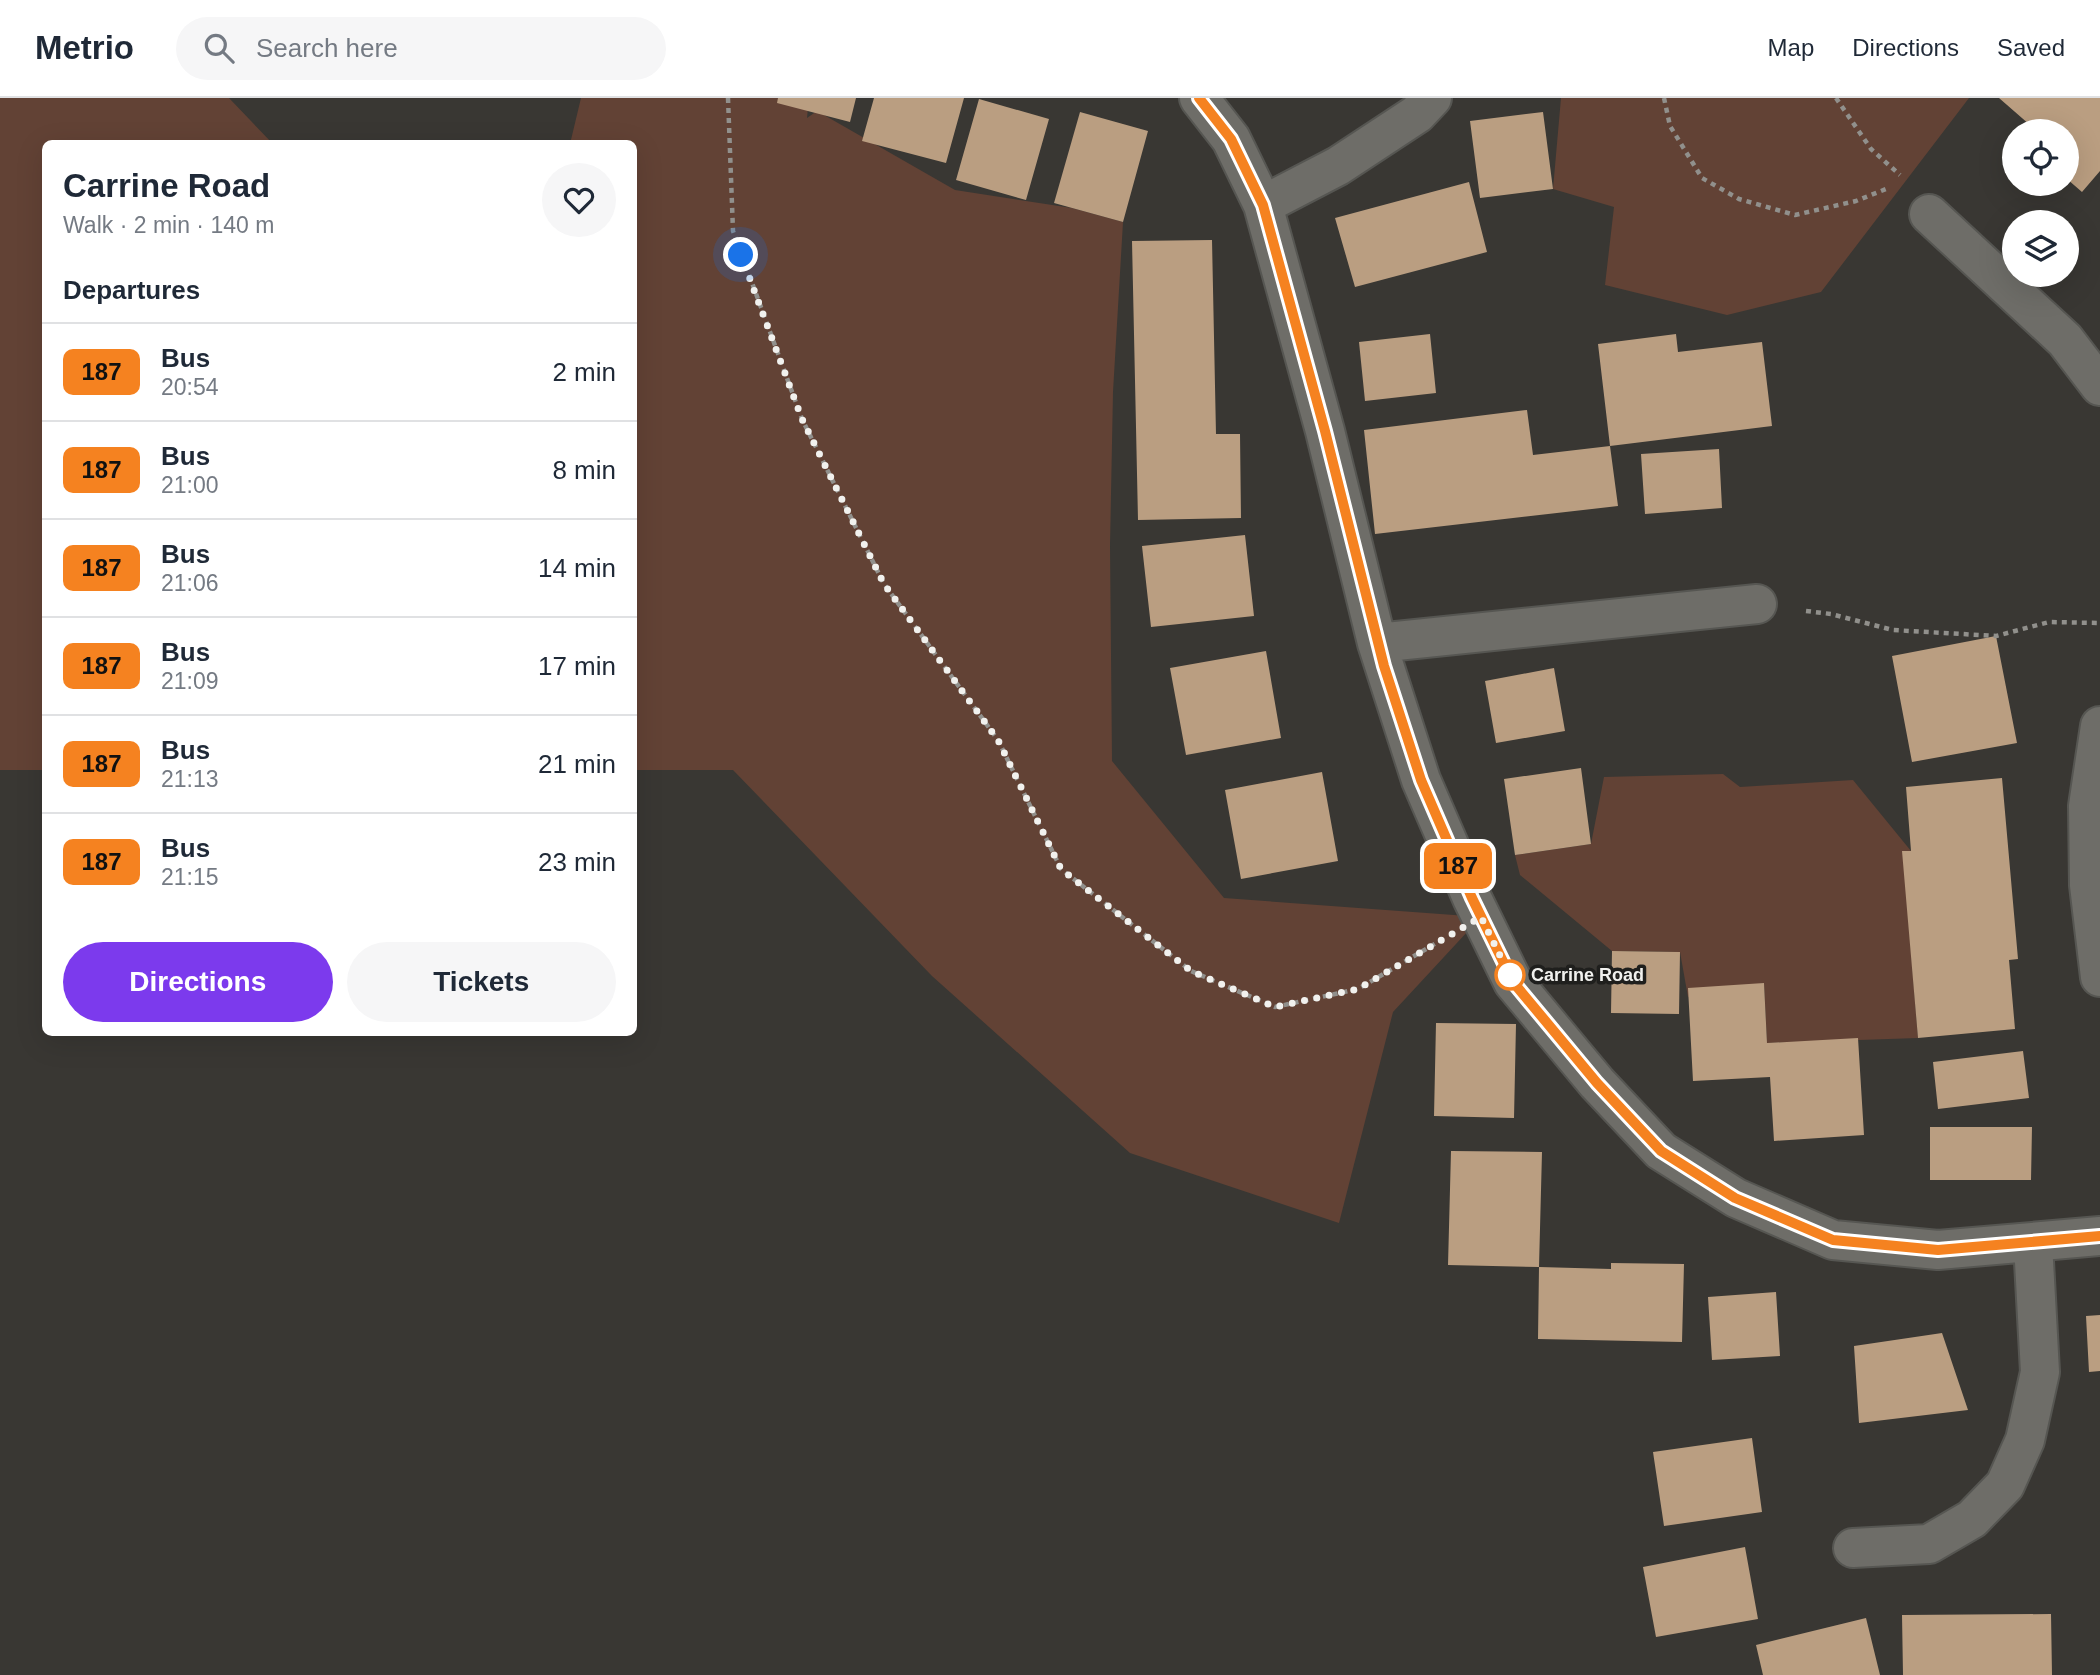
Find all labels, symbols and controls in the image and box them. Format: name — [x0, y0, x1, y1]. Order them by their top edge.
search box — [176, 17, 666, 80]
text: Metrio — [35, 29, 134, 66]
icon: search — [200, 29, 238, 67]
text: Search here — [256, 33, 398, 63]
text: Map — [1768, 34, 1814, 61]
text: Directions — [1852, 34, 1959, 61]
text: Saved — [1997, 34, 2065, 61]
map controls — [2002, 119, 2079, 287]
button: locate — [2002, 119, 2079, 196]
button: heart — [542, 163, 616, 237]
text: Carrine Road — [63, 167, 270, 204]
button: layers — [2002, 210, 2079, 287]
text: Walk · 2 min · 140 m — [63, 212, 274, 238]
your location — [723, 237, 758, 272]
text: Departures — [63, 275, 200, 305]
text: Bus — [161, 343, 210, 373]
text: 2 min — [552, 357, 616, 387]
text: 187 — [81, 358, 122, 385]
text: 20:54 — [161, 374, 219, 400]
text: Bus — [161, 441, 210, 471]
text: 8 min — [552, 455, 616, 485]
text: 187 — [81, 456, 122, 483]
text: 21:00 — [161, 472, 219, 498]
text: Bus — [161, 539, 210, 569]
text: 14 min — [538, 553, 616, 583]
text: 187 — [81, 554, 122, 581]
text: 21:06 — [161, 570, 219, 596]
text: Bus — [161, 637, 210, 667]
text: 17 min — [538, 651, 616, 681]
text: 187 — [81, 652, 122, 679]
text: 21:09 — [161, 668, 219, 694]
text: Bus — [161, 735, 210, 765]
text: 21 min — [538, 749, 616, 779]
text: 187 — [81, 750, 122, 777]
text: 21:13 — [161, 766, 219, 792]
text: Bus — [161, 833, 210, 863]
line badge: 187 — [1418, 843, 1498, 889]
text: 23 min — [538, 847, 616, 877]
text: 187 — [81, 848, 122, 875]
text: 187 — [1438, 852, 1478, 879]
text: 21:15 — [161, 864, 219, 890]
button: Directions — [63, 942, 333, 1022]
button: Tickets — [347, 942, 616, 1022]
marker: Carrine Road — [1495, 960, 1525, 990]
place label: Carrine Road — [1531, 965, 1644, 985]

